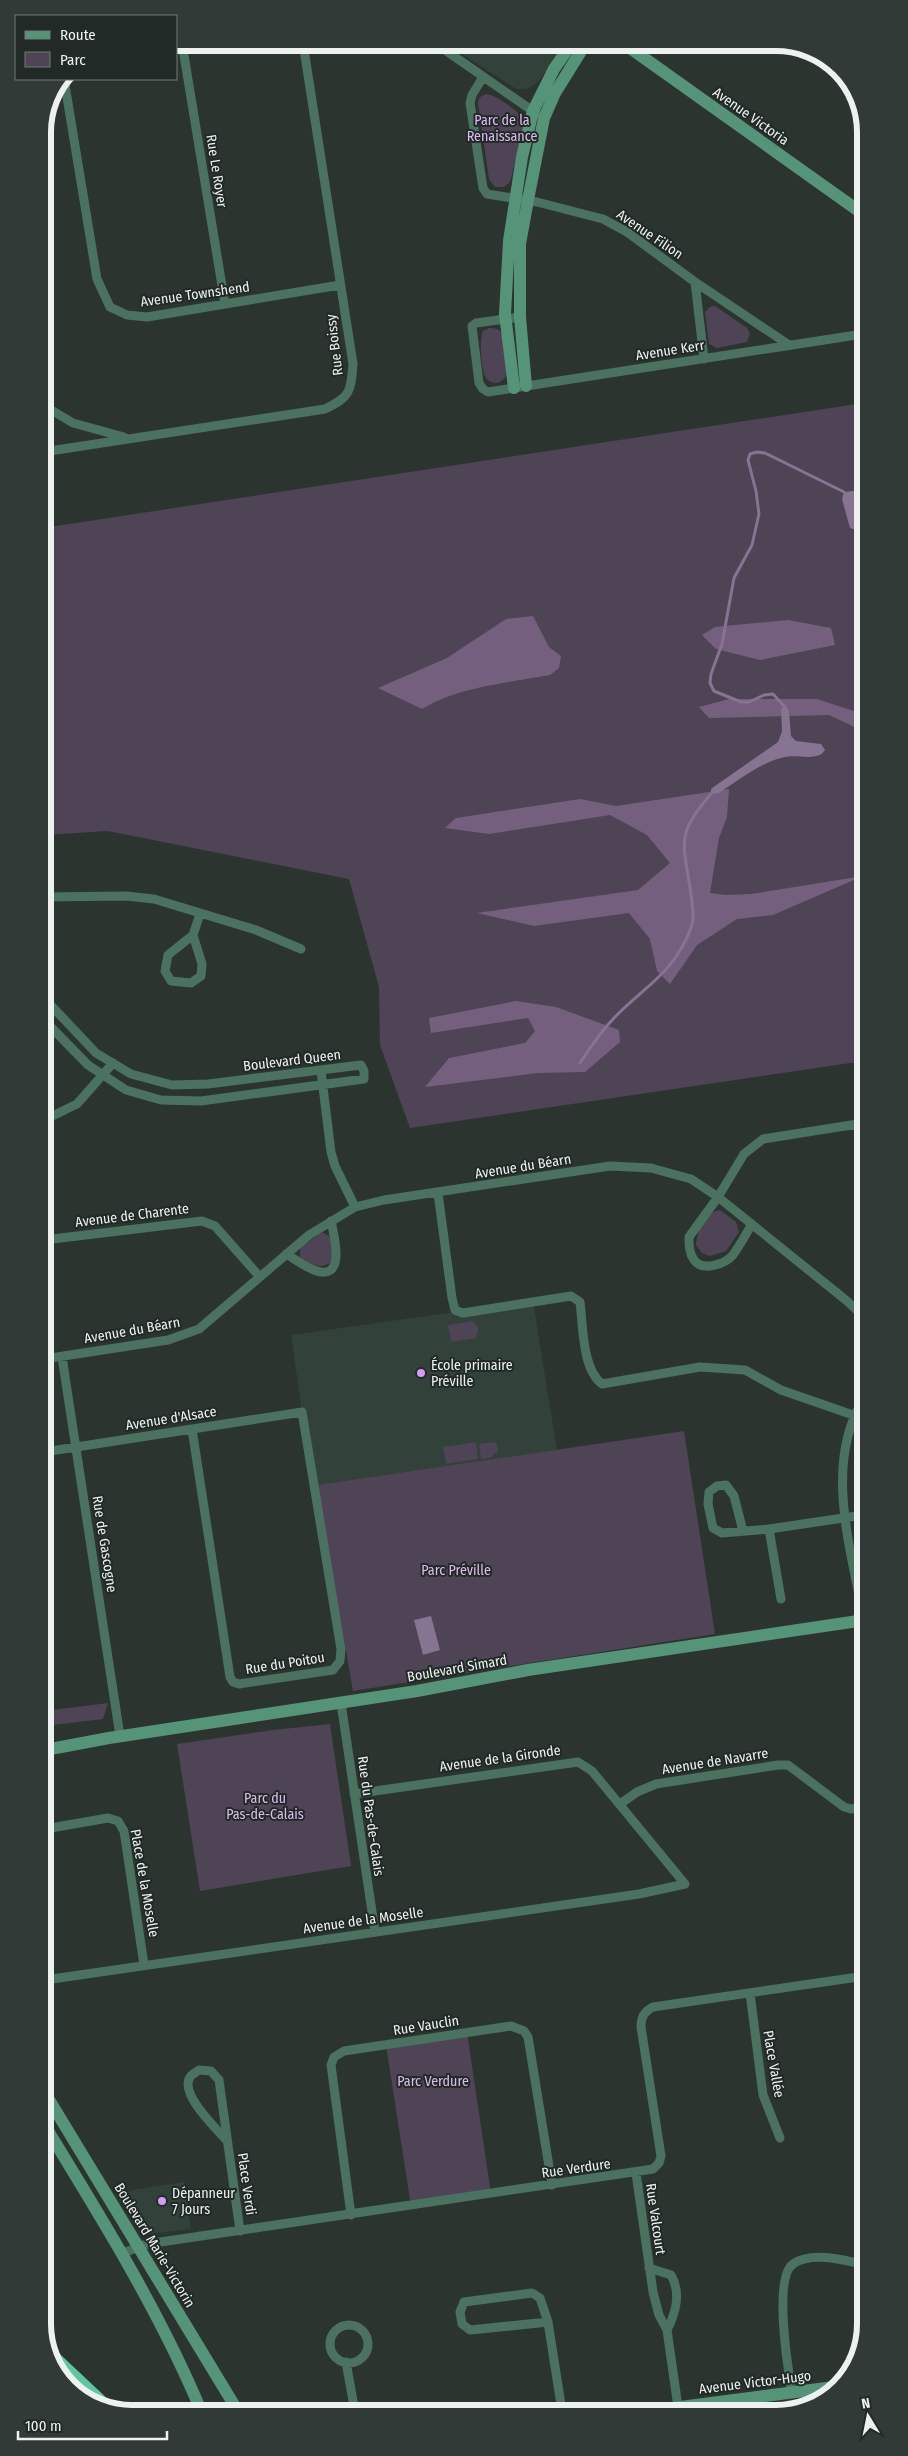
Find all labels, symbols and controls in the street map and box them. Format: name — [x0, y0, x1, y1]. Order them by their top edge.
legend — [15, 15, 178, 80]
text: Route — [60, 26, 96, 44]
text: Parc — [60, 51, 86, 69]
street label: Avenue Victoria — [709, 84, 792, 149]
park label: Parc de la Renaissance — [467, 112, 537, 145]
street label: Rue Le Royer — [202, 133, 231, 209]
street label: Avenue Filion — [613, 206, 686, 263]
street label: Avenue Townshend — [139, 278, 251, 311]
street label: Rue Boissy — [322, 313, 347, 377]
street label: Avenue Kerr — [635, 337, 706, 364]
street label: Boulevard Queen — [242, 1046, 342, 1075]
street label: Avenue du Béarn — [474, 1151, 572, 1182]
street label: Avenue de Charente — [74, 1200, 190, 1231]
street label: Avenue du Béarn — [83, 1314, 181, 1347]
place label: École primaire Préville — [431, 1356, 513, 1390]
marker: École primaire Préville — [415, 1367, 427, 1379]
street label: Avenue d'Alsace — [124, 1403, 218, 1434]
street label: Rue de Gascogne — [88, 1495, 121, 1594]
park label: Parc Préville — [421, 1562, 491, 1579]
street label: Rue du Poitou — [244, 1649, 326, 1678]
street label: Boulevard Simard — [406, 1651, 508, 1686]
street label: Avenue de la Gironde — [438, 1742, 562, 1775]
street label: Avenue de Navarre — [661, 1745, 770, 1778]
street label: Rue du Pas-de-Calais — [354, 1755, 387, 1877]
park label: Parc du Pas-de-Calais — [226, 1790, 304, 1823]
street label: Place de la Moselle — [127, 1828, 162, 1939]
street label: Avenue de la Moselle — [302, 1904, 424, 1937]
street label: Rue Vauclin — [392, 2012, 460, 2039]
street label: Place Vallée — [759, 2029, 788, 2099]
park label: Parc Verdure — [397, 2073, 469, 2090]
street label: Place Verdi — [234, 2152, 259, 2216]
street label: Rue Verdure — [540, 2155, 612, 2182]
street label: Boulevard Marie-Victorin — [111, 2180, 198, 2311]
street label: Rue Valcourt — [642, 2182, 669, 2256]
place label: Dépanneur 7 Jours — [172, 2185, 235, 2218]
marker: Dépanneur 7 Jours — [156, 2195, 168, 2207]
street label: Avenue Victor-Hugo — [698, 2367, 812, 2398]
north arrow — [843, 2391, 893, 2441]
text: N — [860, 2395, 871, 2413]
scale bar — [18, 2408, 166, 2440]
text: 100 m — [25, 2417, 62, 2435]

